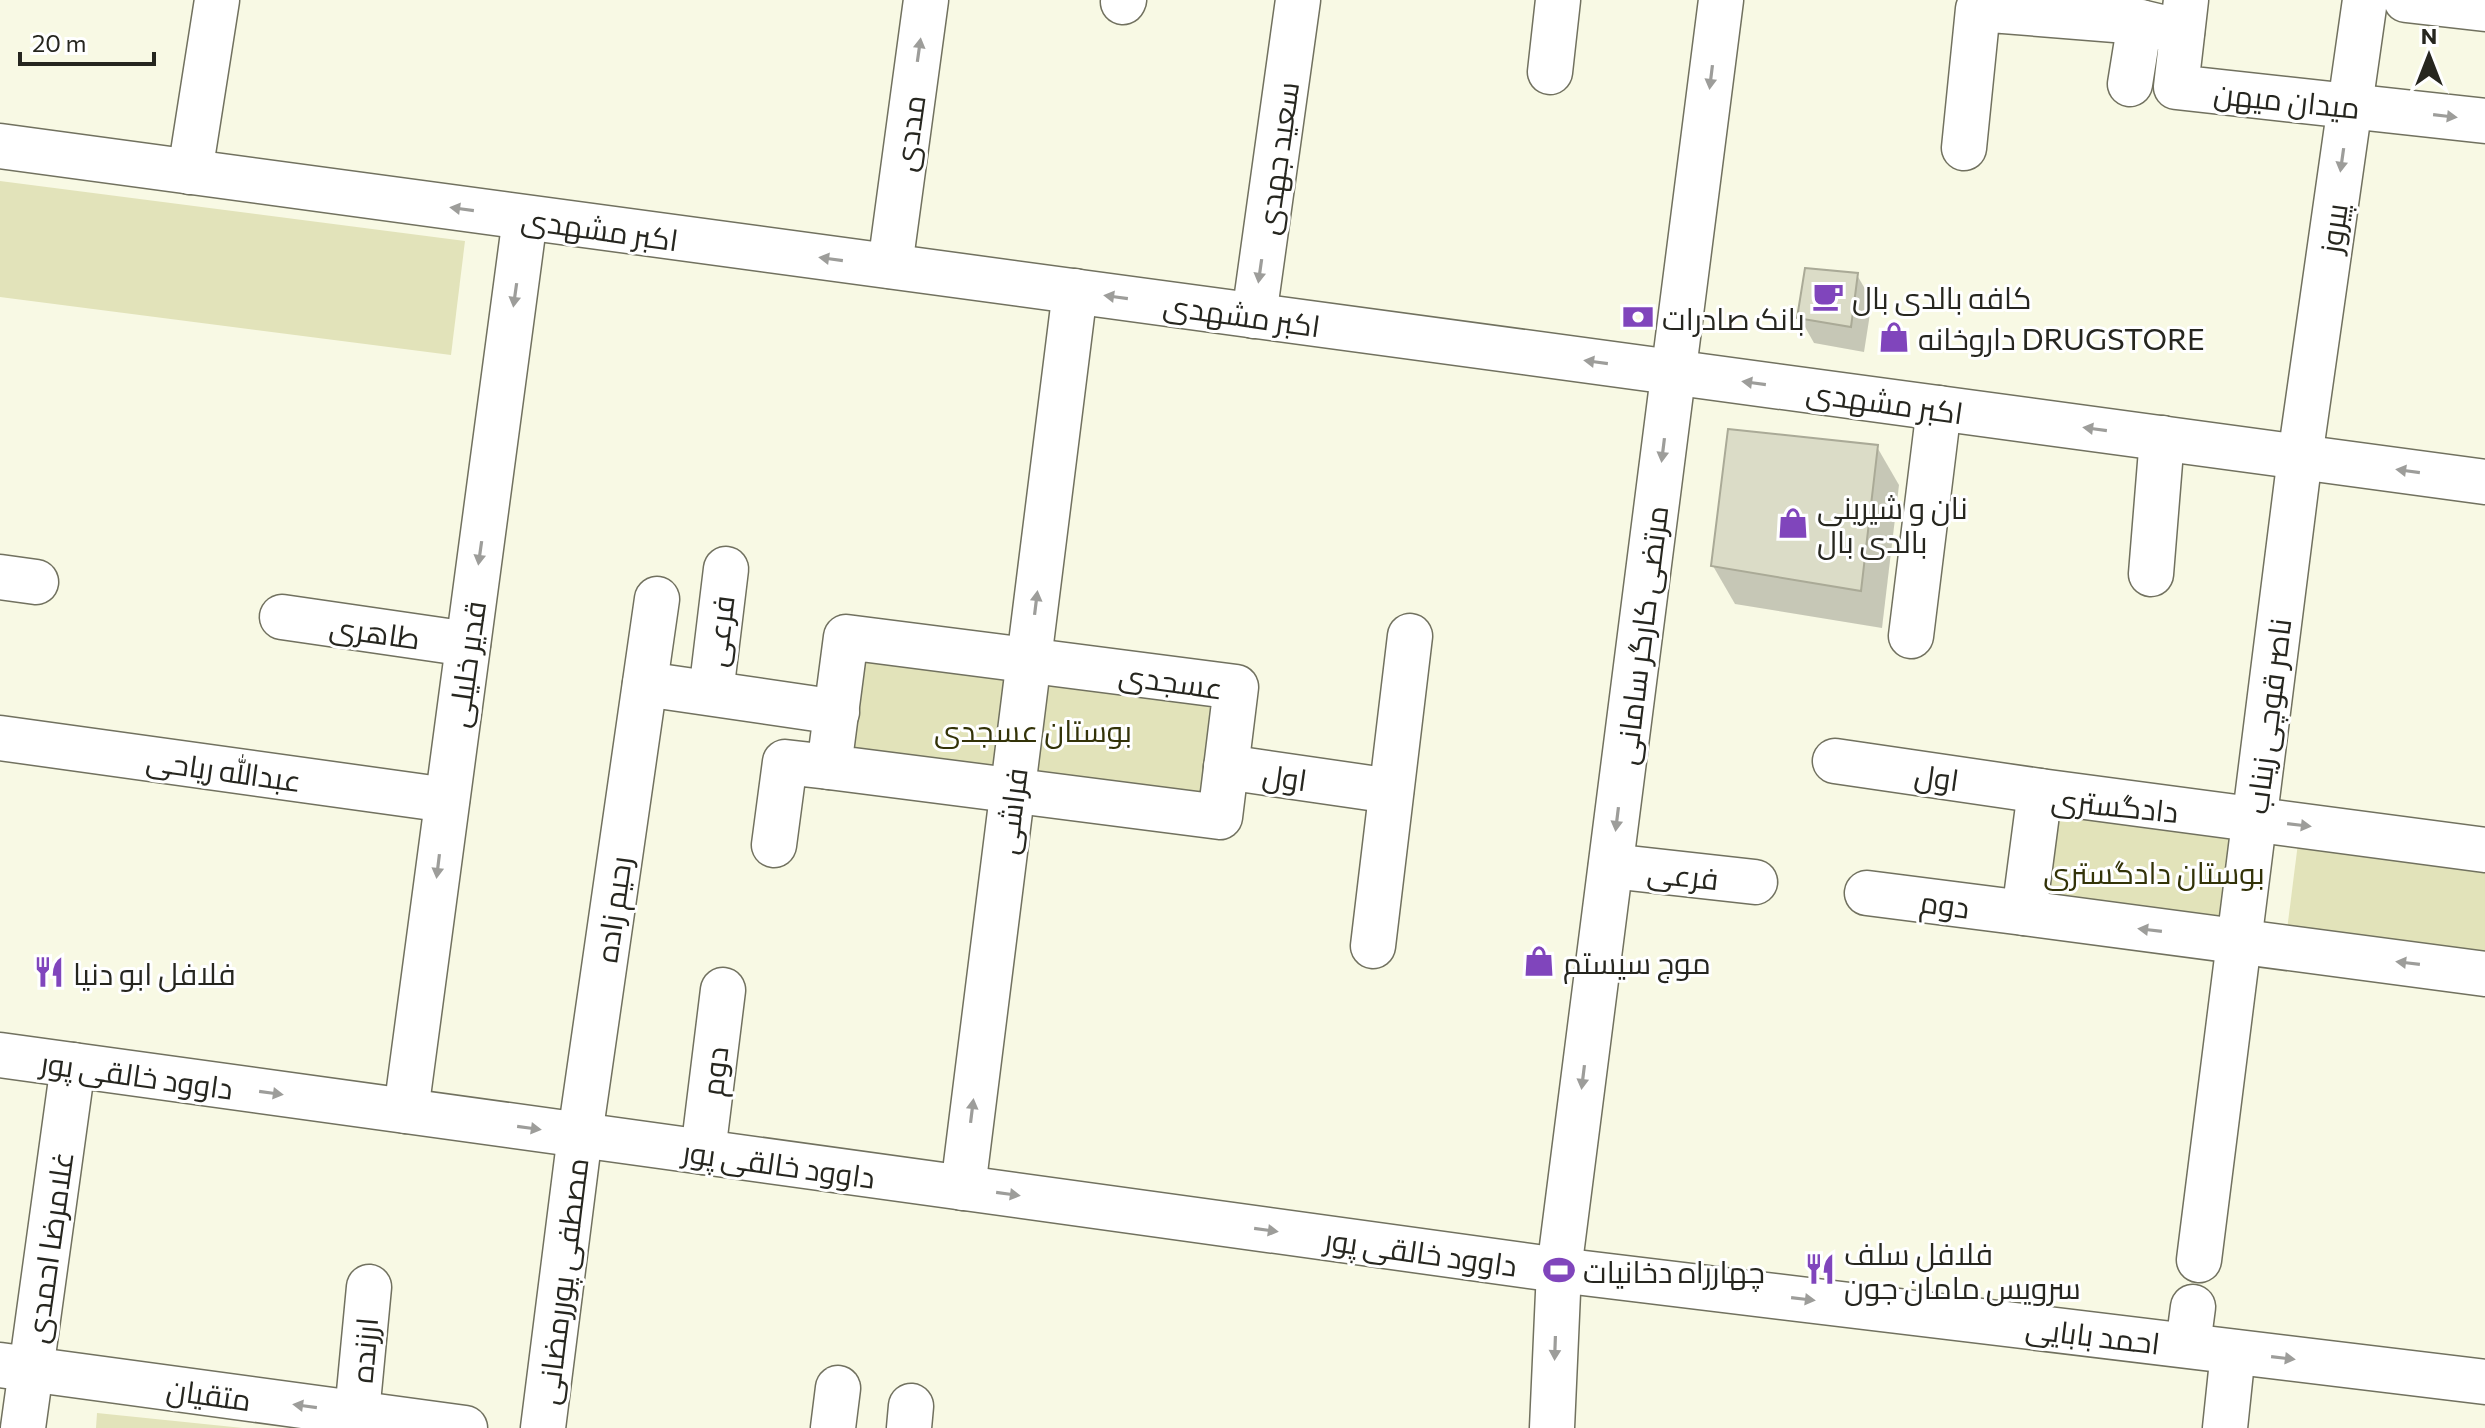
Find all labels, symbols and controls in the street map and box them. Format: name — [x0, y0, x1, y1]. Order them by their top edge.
scale bar — [20, 16, 154, 66]
north arrow — [2389, 16, 2469, 96]
text: N — [2421, 22, 2437, 49]
text: 20 m — [32, 28, 86, 57]
one-way arrow — [913, 37, 926, 62]
one-way arrow — [1704, 65, 1717, 90]
street label: میدان میهن — [2212, 73, 2362, 127]
street label: سعید جهدی — [1247, 79, 1307, 237]
street label: مددی — [884, 92, 933, 174]
one-way arrow — [2433, 110, 2458, 123]
one-way arrow — [2335, 148, 2348, 173]
street label: اکبر مشهدی — [519, 199, 681, 259]
street label: پیروز — [2310, 201, 2357, 258]
one-way arrow — [449, 202, 474, 215]
one-way arrow — [818, 252, 843, 265]
one-way arrow — [1253, 259, 1266, 284]
place label: کافه بالدی بال — [1852, 278, 2032, 316]
cafe icon: کافه بالدی بال — [1811, 279, 1845, 313]
one-way arrow — [508, 283, 521, 308]
street label: اکبر مشهدی — [1161, 285, 1323, 345]
one-way arrow — [1104, 290, 1129, 303]
place label: بانک صادرات — [1662, 299, 1805, 337]
bank icon: بانک صادرات — [1621, 300, 1655, 334]
place label: داروخانه DRUGSTORE — [1918, 319, 2205, 357]
shop icon: داروخانه DRUGSTORE — [1877, 320, 1911, 354]
one-way arrow — [1583, 355, 1608, 368]
street label: اکبر مشهدی — [1804, 372, 1966, 432]
one-way arrow — [1741, 377, 1766, 390]
one-way arrow — [2082, 422, 2107, 435]
one-way arrow — [1657, 438, 1670, 463]
one-way arrow — [2395, 465, 2420, 478]
place label: نان و شیرینی بالدی بال — [1817, 488, 1968, 560]
street label: مرتضی کارگر سامانی — [1606, 503, 1676, 767]
shop icon: نان و شیرینی بالدی بال — [1776, 506, 1810, 540]
one-way arrow — [474, 541, 487, 566]
one-way arrow — [1030, 590, 1043, 615]
street label: فرعی — [695, 593, 743, 669]
street label: قدیر خلیلی — [438, 598, 494, 730]
street label: طاهری — [327, 606, 423, 657]
street label: ناصر قوچی زیناب — [2237, 616, 2300, 816]
street label: عسجدی — [1116, 654, 1225, 707]
park label: بوستان عسجدی — [934, 711, 1132, 749]
street label: عبدالله ریاحی — [144, 740, 304, 800]
street label: اول — [1260, 755, 1310, 798]
street label: اول — [1912, 755, 1962, 798]
street label: فراشی — [986, 766, 1036, 856]
street label: دادگستری — [2049, 779, 2180, 830]
one-way arrow — [1610, 807, 1623, 832]
one-way arrow — [2287, 819, 2312, 832]
street label: فرعی — [1645, 852, 1720, 898]
park label: بوستان دادگستری — [2043, 853, 2265, 891]
one-way arrow — [432, 854, 445, 879]
street label: رحیم زاده — [586, 854, 642, 965]
street label: دوم — [1917, 881, 1972, 929]
one-way arrow — [2137, 923, 2162, 936]
place label: موج سیستم — [1563, 943, 1711, 984]
shop icon: موج سیستم — [1522, 944, 1556, 978]
place label: فلافل ابو دنیا — [73, 954, 236, 993]
restaurant icon: فلافل ابو دنیا — [32, 955, 66, 989]
one-way arrow — [2395, 957, 2420, 970]
street label: داوود خالقی پور — [36, 1042, 236, 1109]
street label: دوم — [692, 1044, 738, 1098]
one-way arrow — [1577, 1065, 1590, 1090]
one-way arrow — [259, 1087, 284, 1100]
one-way arrow — [966, 1098, 979, 1123]
one-way arrow — [517, 1122, 542, 1135]
street label: داوود خالقی پور — [678, 1131, 878, 1198]
street label: غلامرضا احمدی — [16, 1149, 81, 1345]
street label: مصطفی پوررمضانی — [528, 1156, 597, 1407]
one-way arrow — [996, 1188, 1021, 1201]
street label: داوود خالقی پور — [1320, 1219, 1520, 1286]
one-way arrow — [1254, 1224, 1279, 1237]
place label: فلافل سلف سرویس مامان جون — [1844, 1234, 2081, 1307]
place label: چهارراه دخانیات — [1583, 1252, 1765, 1292]
restaurant icon: فلافل سلف سرویس مامان جون — [1803, 1252, 1837, 1286]
sports icon: چهارراه دخانیات — [1542, 1253, 1576, 1287]
one-way arrow — [1791, 1293, 1816, 1306]
street label: احمد بابایی — [2023, 1307, 2162, 1363]
street label: ارزنده — [342, 1316, 385, 1384]
one-way arrow — [1549, 1336, 1562, 1361]
one-way arrow — [2271, 1352, 2296, 1365]
street label: متقیان — [164, 1369, 254, 1418]
one-way arrow — [292, 1399, 317, 1412]

